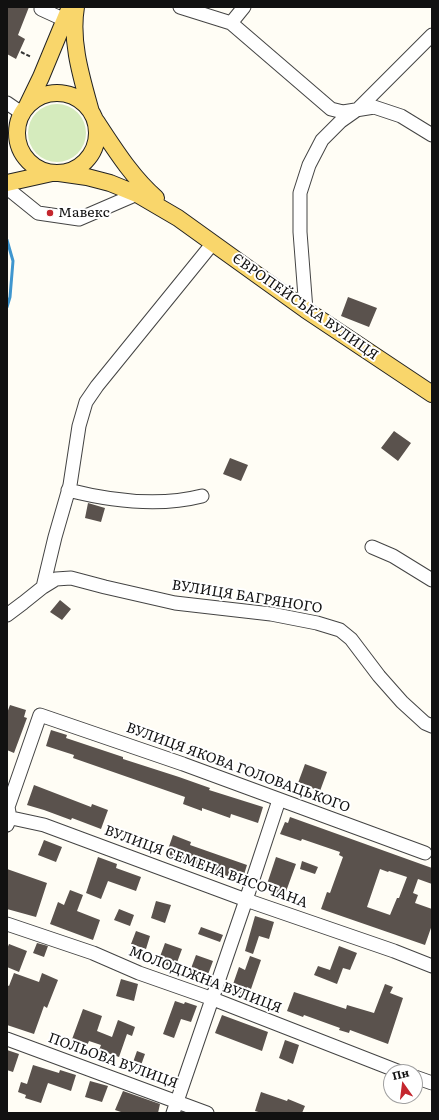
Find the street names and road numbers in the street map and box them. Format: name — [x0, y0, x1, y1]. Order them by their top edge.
street label: ЄВРОПЕЙСЬКА ВУЛИЦЯ — [229, 250, 381, 364]
street label: ВУЛИЦЯ БАГРЯНОГО — [171, 577, 323, 617]
street label: ВУЛИЦЯ ЯКОВА ГОЛОВАЦЬКОГО — [124, 720, 352, 816]
street label: ВУЛИЦЯ СЕМЕНА ВИСОЧАНА — [102, 822, 310, 912]
street label: МОЛОДІЖНА ВУЛИЦЯ — [126, 943, 284, 1017]
street label: ПОЛЬОВА ВУЛИЦЯ — [46, 1030, 180, 1092]

